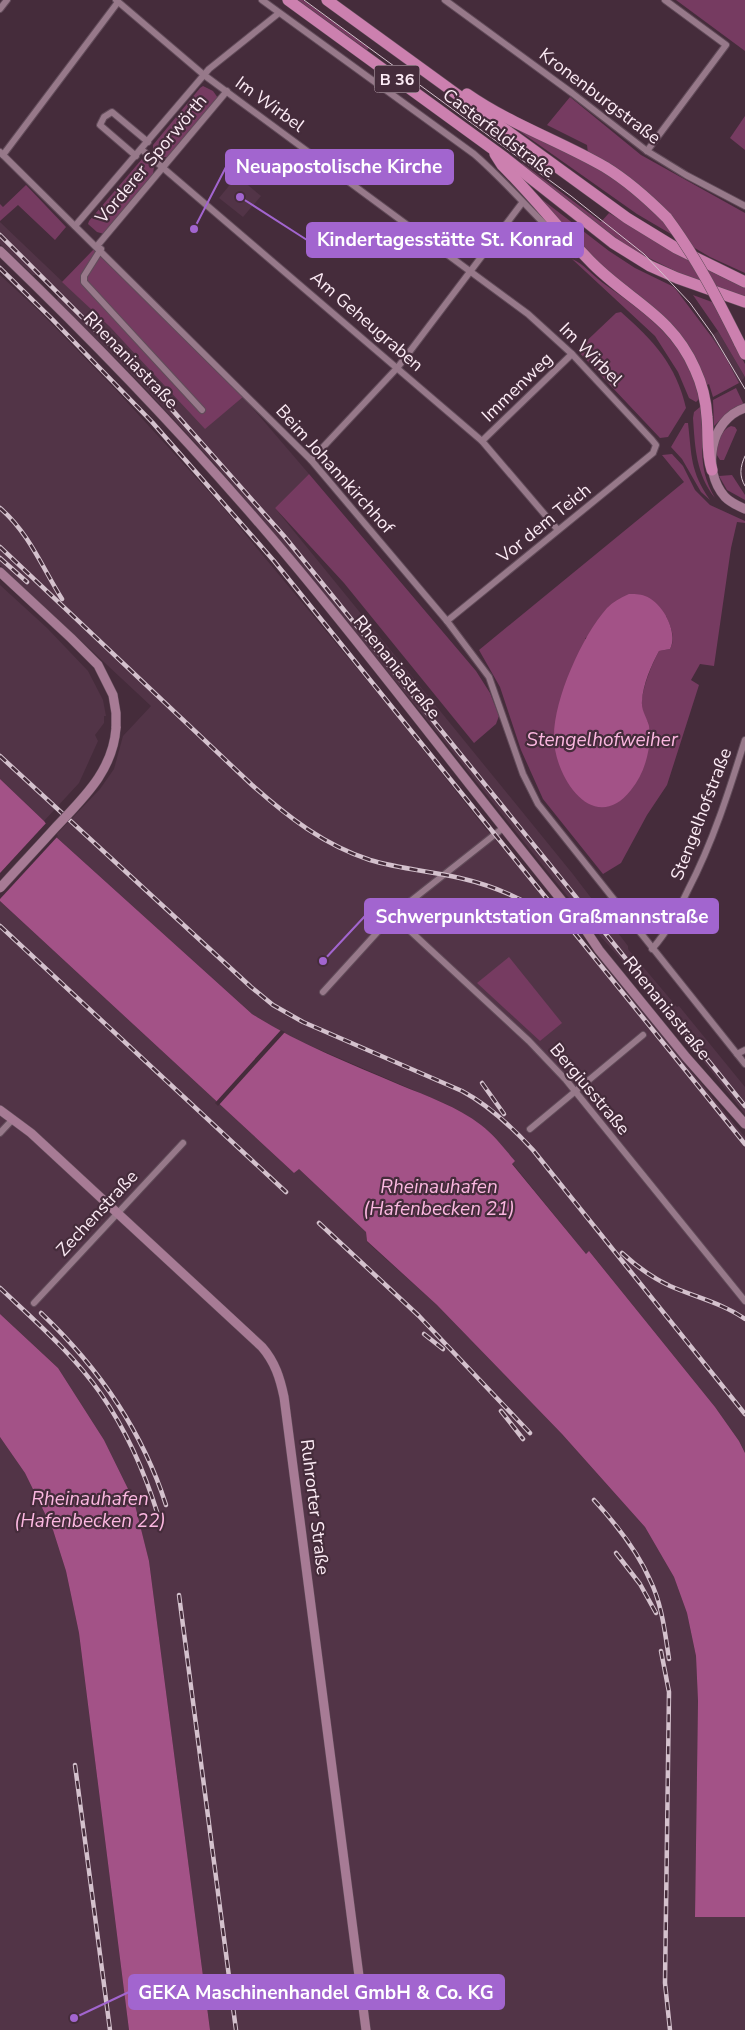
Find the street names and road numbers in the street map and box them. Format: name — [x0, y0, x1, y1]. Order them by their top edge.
street label: Kronenburgstraße — [534, 42, 666, 150]
road number: B 36 — [374, 66, 420, 92]
street label: Im Wirbel — [230, 71, 310, 138]
street label: Casterfeldstraße — [438, 83, 560, 183]
street label: Vorderer Sporwörth — [89, 89, 212, 229]
street label: Am Geheugraben — [305, 265, 429, 377]
street label: Rhenaniastraße — [78, 306, 184, 414]
street label: Im Wirbel — [554, 317, 628, 391]
street label: Immenweg — [476, 347, 558, 427]
street label: Beim Johannkirchhof — [270, 399, 400, 540]
street label: Vor dem Teich — [491, 478, 596, 569]
street label: Rhenaniastraße — [348, 610, 446, 724]
street label: Stengelhofstraße — [665, 744, 737, 884]
street label: Rhenaniastraße — [618, 951, 716, 1065]
street label: Bergiusstraße — [545, 1038, 635, 1140]
street label: Zechenstraße — [51, 1165, 143, 1261]
street label: Ruhrorter Straße — [295, 1438, 335, 1576]

